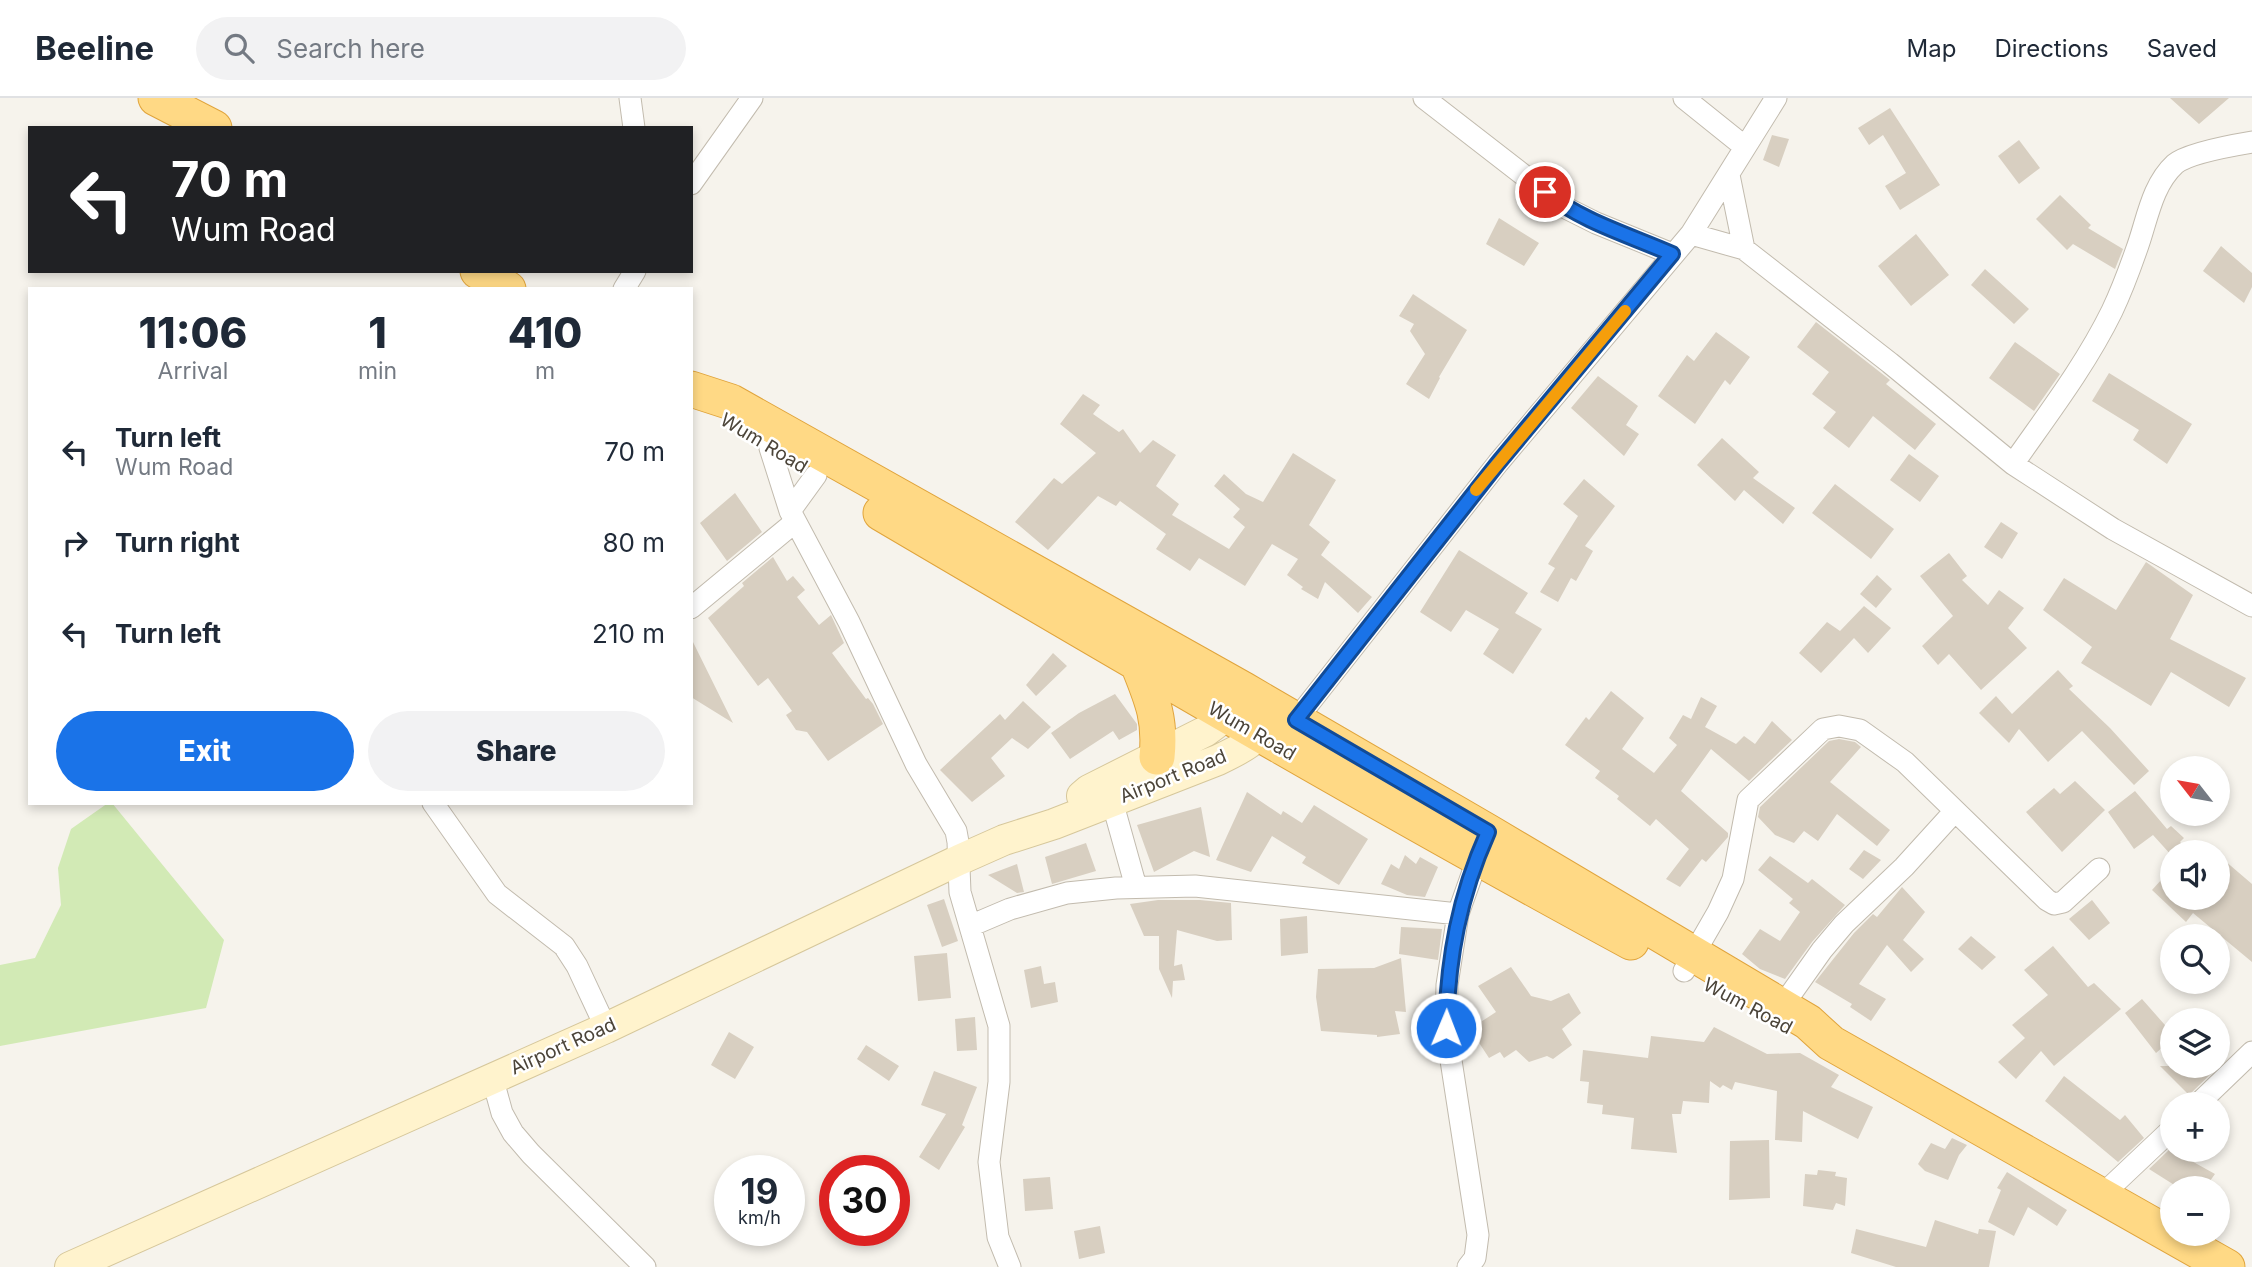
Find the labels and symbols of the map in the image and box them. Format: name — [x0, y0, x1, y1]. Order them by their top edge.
pin — [1515, 162, 1575, 222]
street label: Wum Road — [716, 408, 812, 478]
street label: Wum Road — [1204, 697, 1300, 765]
street label: Airport Road — [1116, 744, 1230, 808]
north arrow — [2160, 756, 2230, 826]
street label: Wum Road — [1699, 973, 1797, 1039]
position arrow — [1409, 991, 1483, 1065]
street label: Airport Road — [507, 1012, 619, 1080]
speed limit sign: 30 — [819, 1155, 910, 1246]

